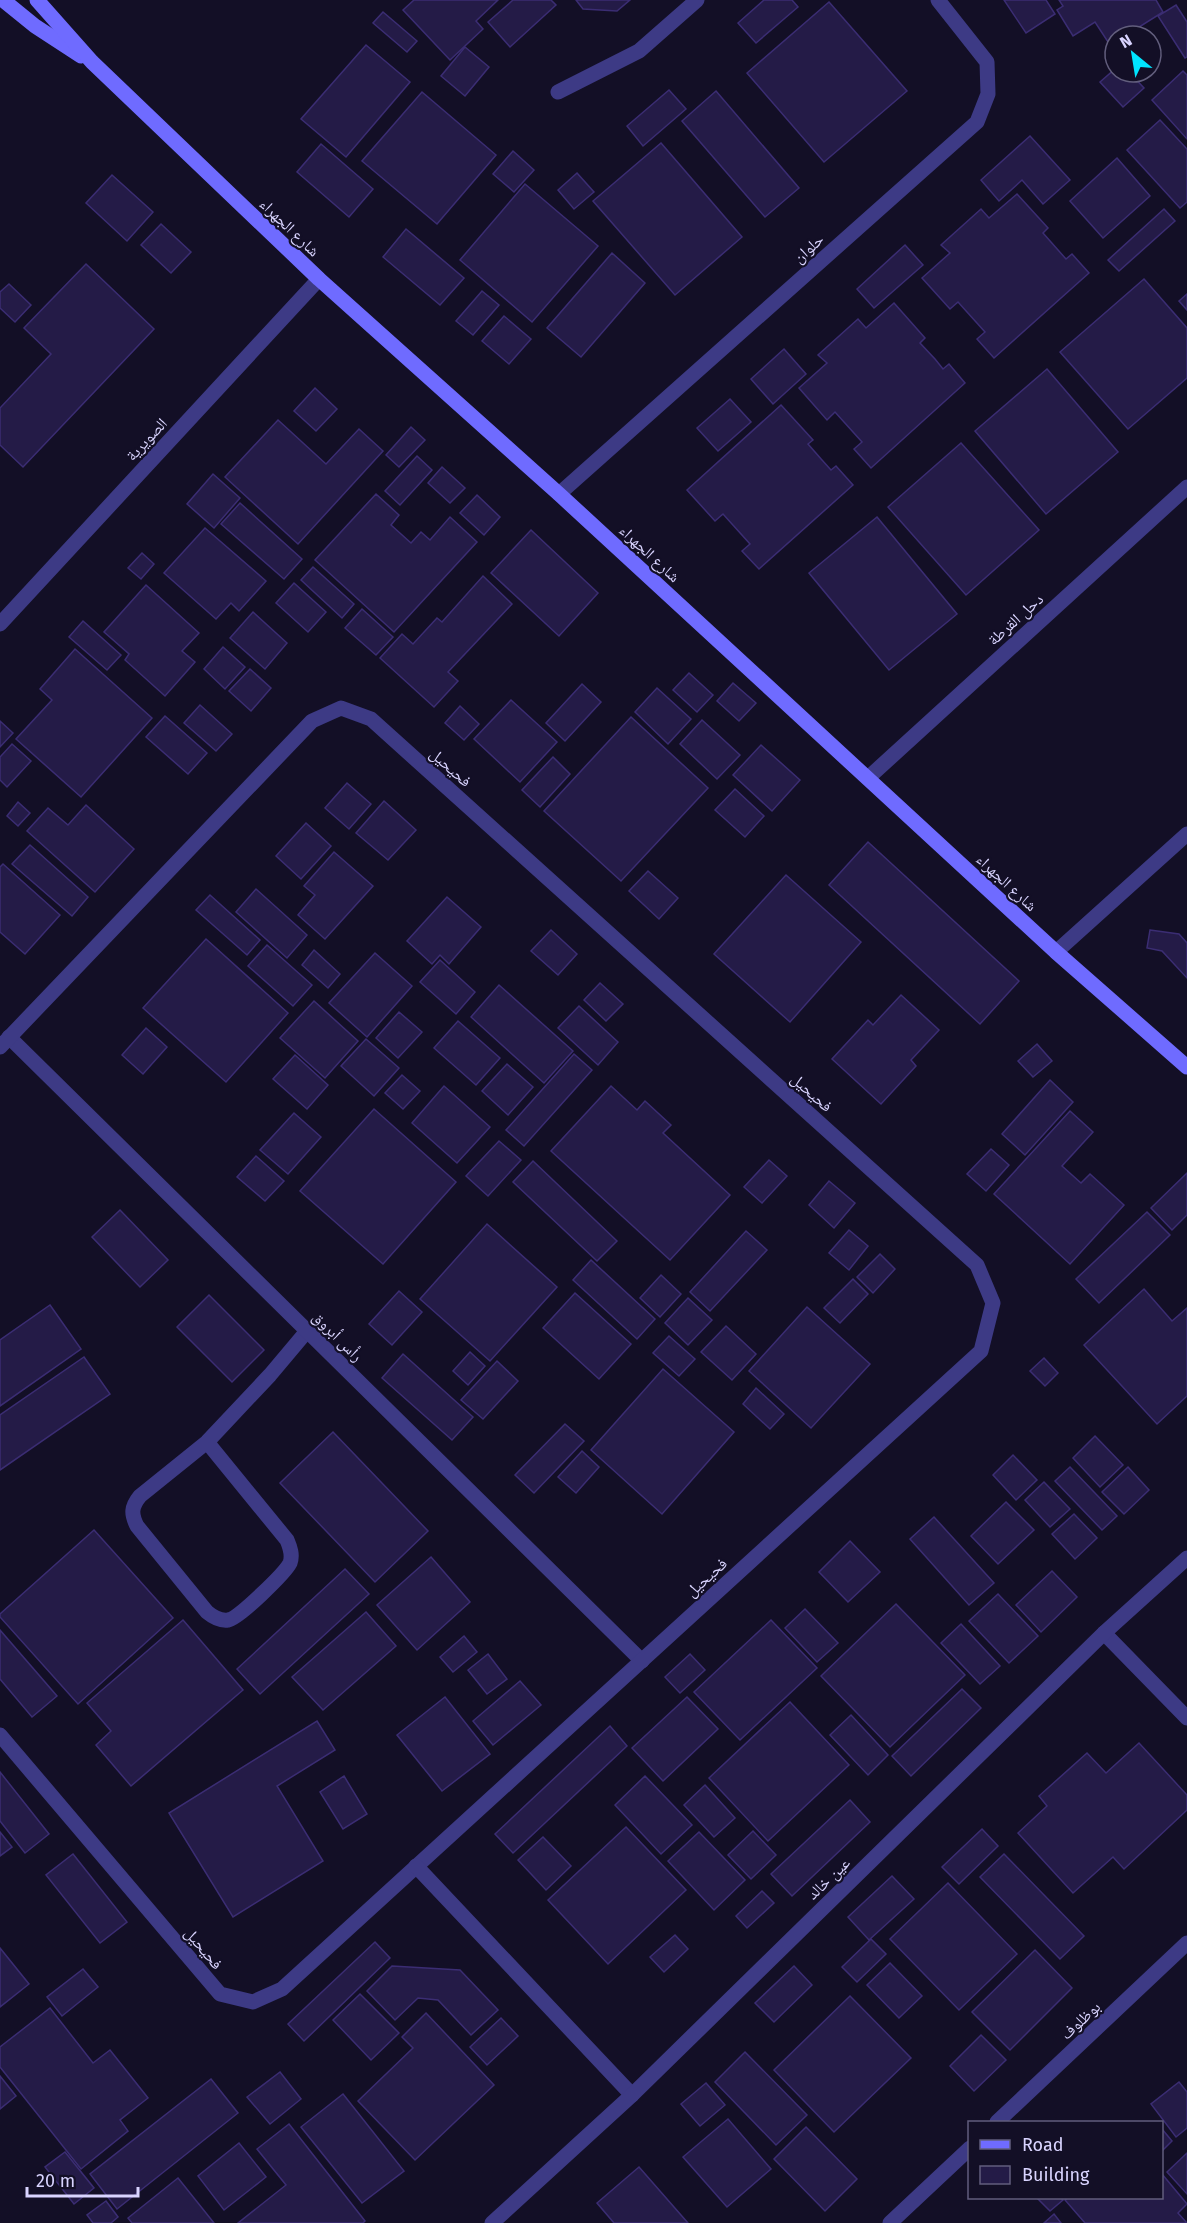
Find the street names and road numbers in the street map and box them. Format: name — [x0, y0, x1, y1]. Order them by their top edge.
street label: شارع الجهراء — [255, 194, 324, 261]
street label: حلوان — [789, 230, 828, 268]
street label: الصويرية — [122, 414, 171, 465]
street label: شارع الجهراء — [615, 521, 684, 587]
street label: دحل القرطة — [984, 590, 1048, 650]
street label: فحيحيل — [425, 744, 475, 792]
street label: شارع الجهراء — [972, 850, 1041, 916]
street label: فحيحيل — [786, 1069, 836, 1117]
street label: رأس أبروق — [308, 1307, 367, 1366]
street label: فحيحيل — [682, 1554, 732, 1602]
street label: عين خالد — [803, 1853, 855, 1904]
street label: فحيحيل — [180, 1923, 227, 1974]
street label: بوظلوف — [1057, 1997, 1104, 2043]

